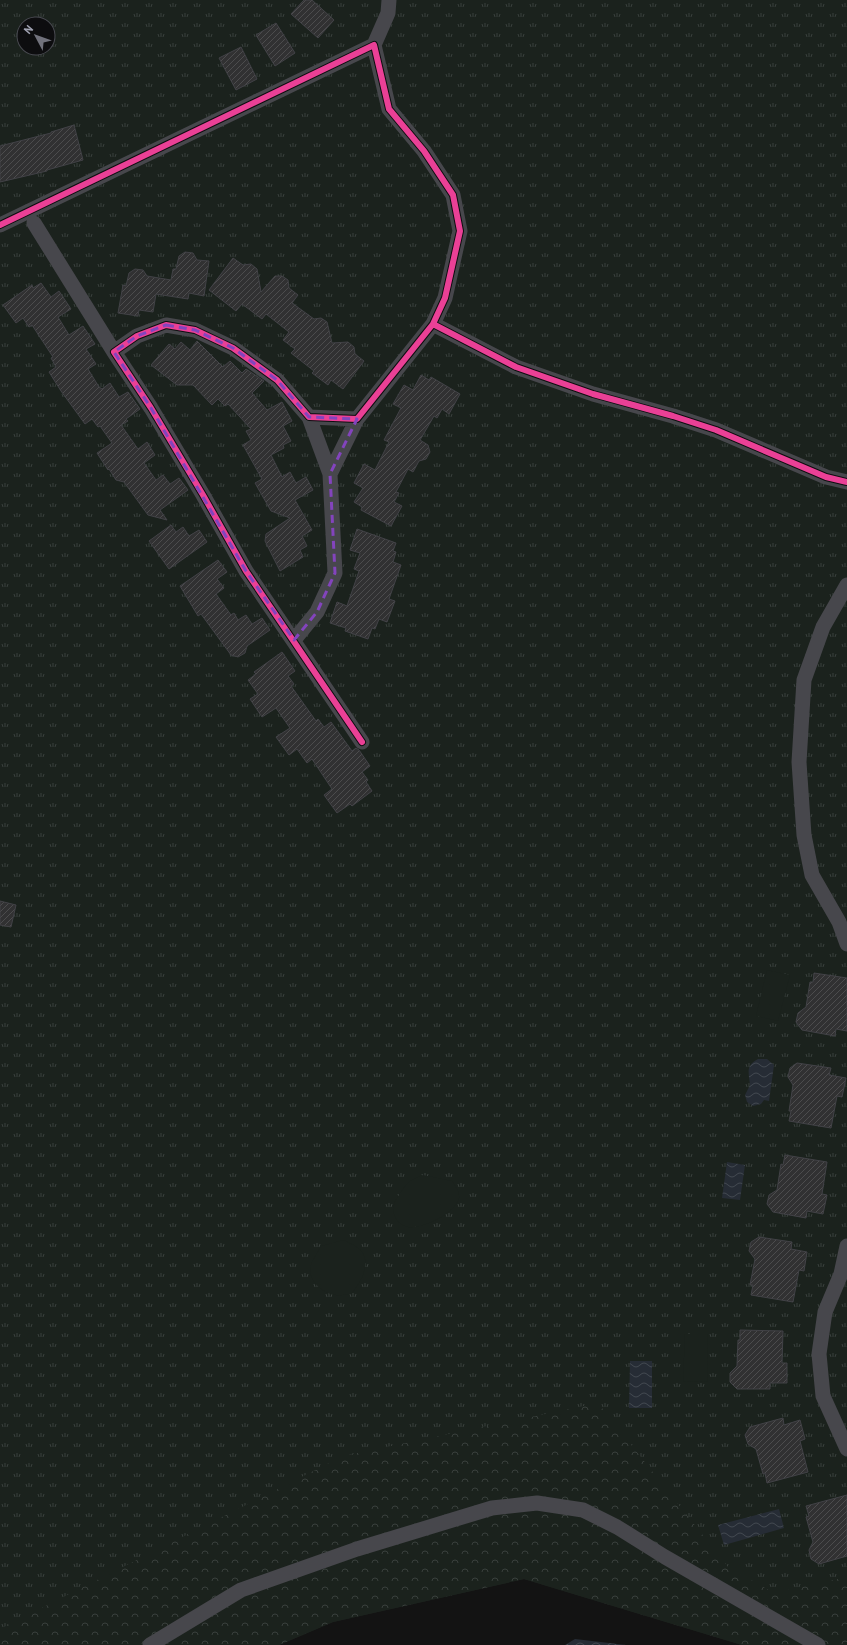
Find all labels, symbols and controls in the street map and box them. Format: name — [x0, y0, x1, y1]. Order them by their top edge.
north arrow — [16, 16, 56, 56]
text: N — [21, 22, 36, 37]

